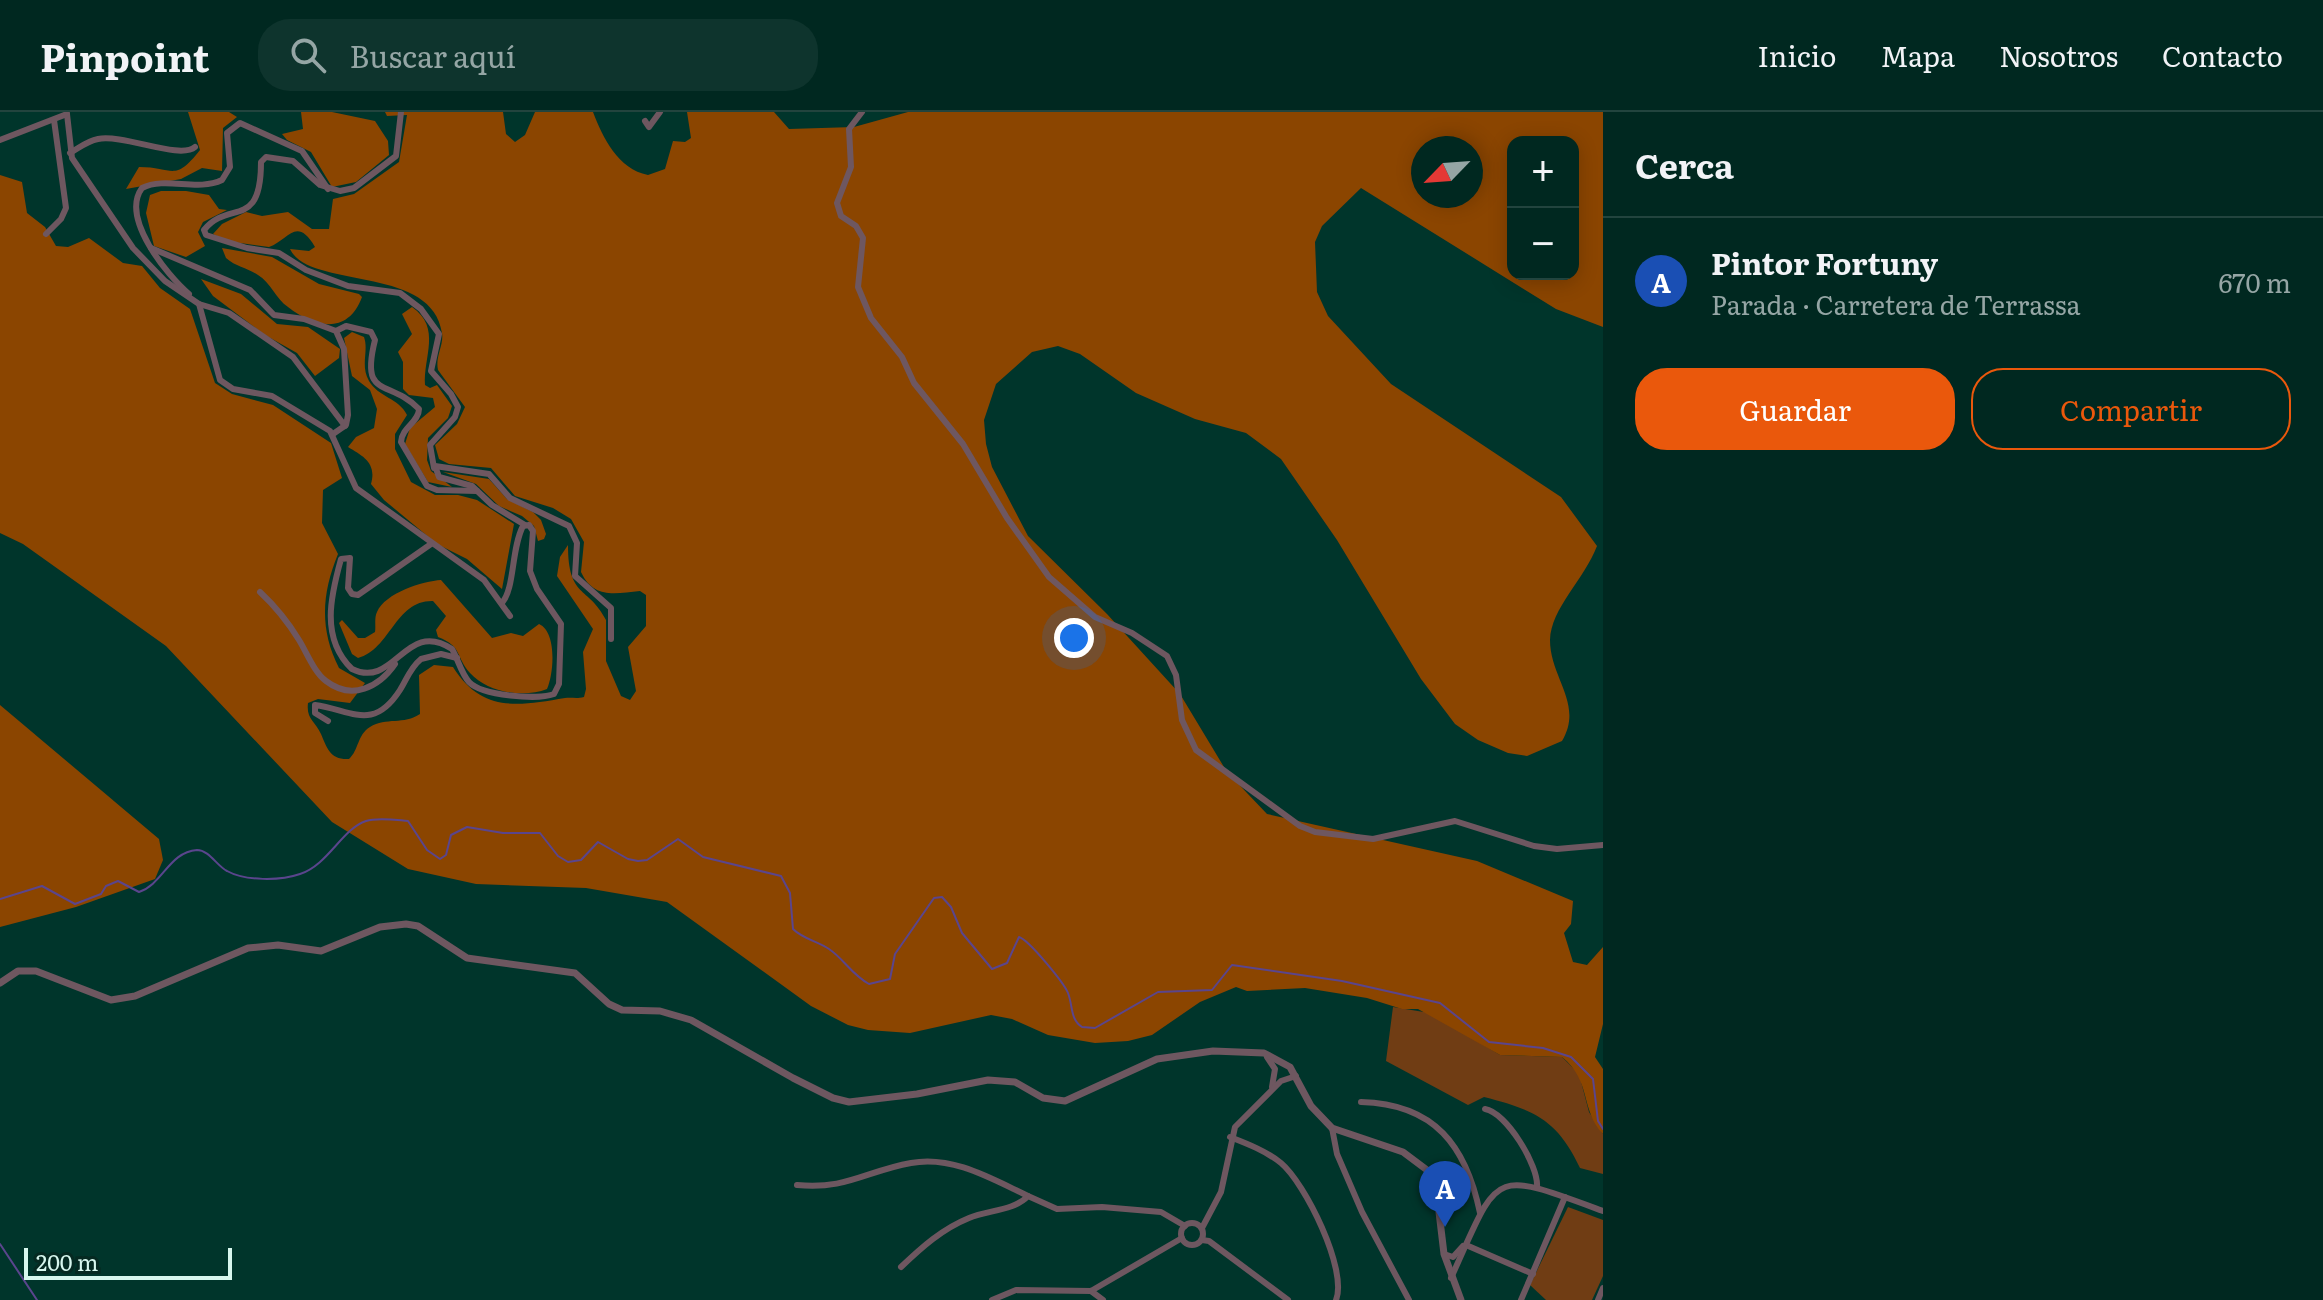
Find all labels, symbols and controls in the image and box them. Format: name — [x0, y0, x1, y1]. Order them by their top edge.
search box — [258, 19, 818, 91]
text: Pinpoint — [40, 27, 210, 84]
icon: search — [286, 33, 330, 77]
text: Buscar aquí — [350, 33, 516, 77]
text: Inicio — [1757, 34, 1836, 76]
text: Mapa — [1880, 34, 1955, 76]
text: Nosotros — [1999, 34, 2118, 76]
text: Contacto — [2162, 34, 2283, 76]
north arrow — [1411, 136, 1483, 208]
map controls — [1507, 136, 1579, 280]
button: + — [1507, 136, 1579, 208]
text: Cerca — [1635, 139, 1734, 189]
button: − — [1507, 208, 1579, 280]
text: Pintor Fortuny — [1711, 240, 1938, 284]
text: A — [1651, 262, 1671, 301]
text: 670 m — [2218, 262, 2291, 301]
text: Parada · Carretera de Terrassa — [1711, 284, 2081, 323]
button: Guardar — [1635, 368, 1955, 450]
button: Compartir — [1971, 368, 2291, 450]
your location — [1054, 618, 1094, 658]
pin: A — [1419, 1161, 1471, 1227]
scale bar — [24, 1244, 232, 1280]
text: 200 m — [36, 1245, 98, 1278]

